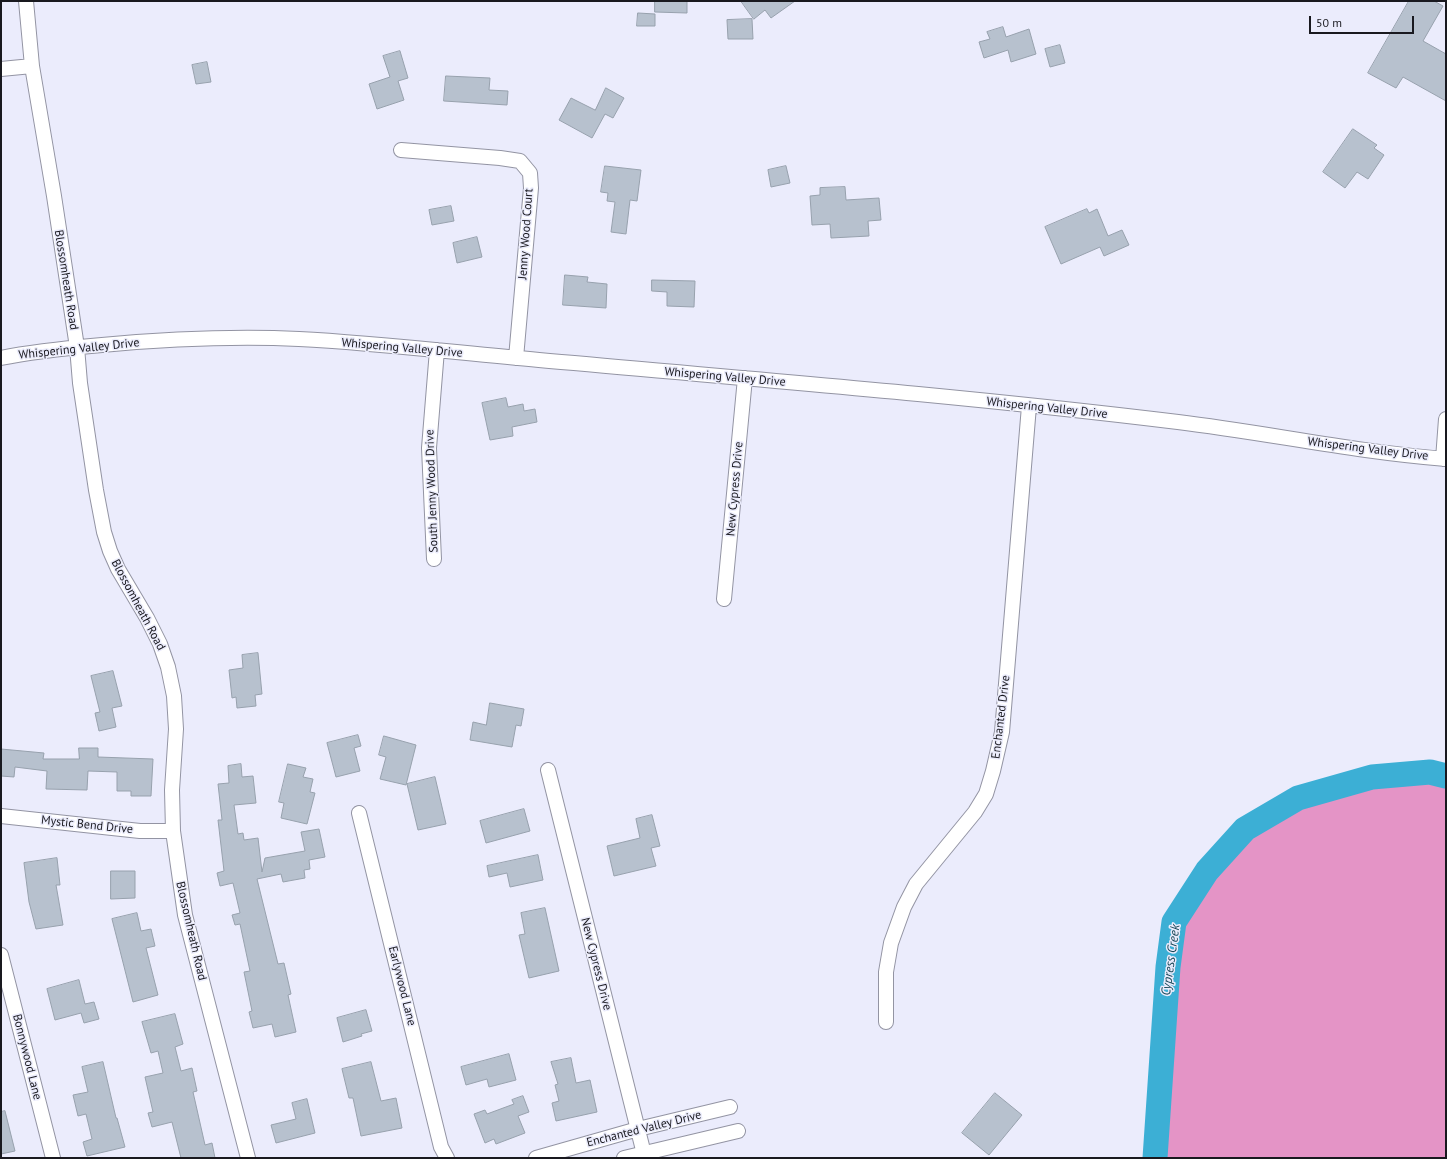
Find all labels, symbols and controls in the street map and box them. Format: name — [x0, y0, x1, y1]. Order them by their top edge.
scale bar — [1311, 8, 1416, 34]
text: 50 m — [1316, 15, 1342, 30]
street label: Jenny Wood Court — [516, 188, 536, 280]
street label: Blossomheath Road — [51, 229, 81, 331]
street label: Whispering Valley Drive — [18, 335, 140, 363]
street label: Whispering Valley Drive — [341, 336, 463, 360]
street label: Whispering Valley Drive — [664, 365, 786, 389]
street label: Whispering Valley Drive — [986, 394, 1108, 422]
street label: South Jenny Wood Drive — [423, 429, 441, 553]
street label: Whispering Valley Drive — [1307, 434, 1429, 464]
street label: New Cypress Drive — [724, 441, 746, 537]
street label: Blossomheath Road — [108, 557, 168, 653]
street label: Enchanted Drive — [989, 674, 1013, 760]
street label: Mystic Bend Drive — [40, 813, 134, 837]
street label: Blossomheath Road — [173, 880, 209, 982]
street label: New Cypress Drive — [578, 916, 614, 1012]
water label: Cypress Creek — [1158, 923, 1184, 997]
street label: Earlywood Lane — [385, 945, 419, 1027]
street label: Bonnywood Lane — [9, 1013, 45, 1101]
street label: Enchanted Valley Drive — [585, 1108, 703, 1150]

